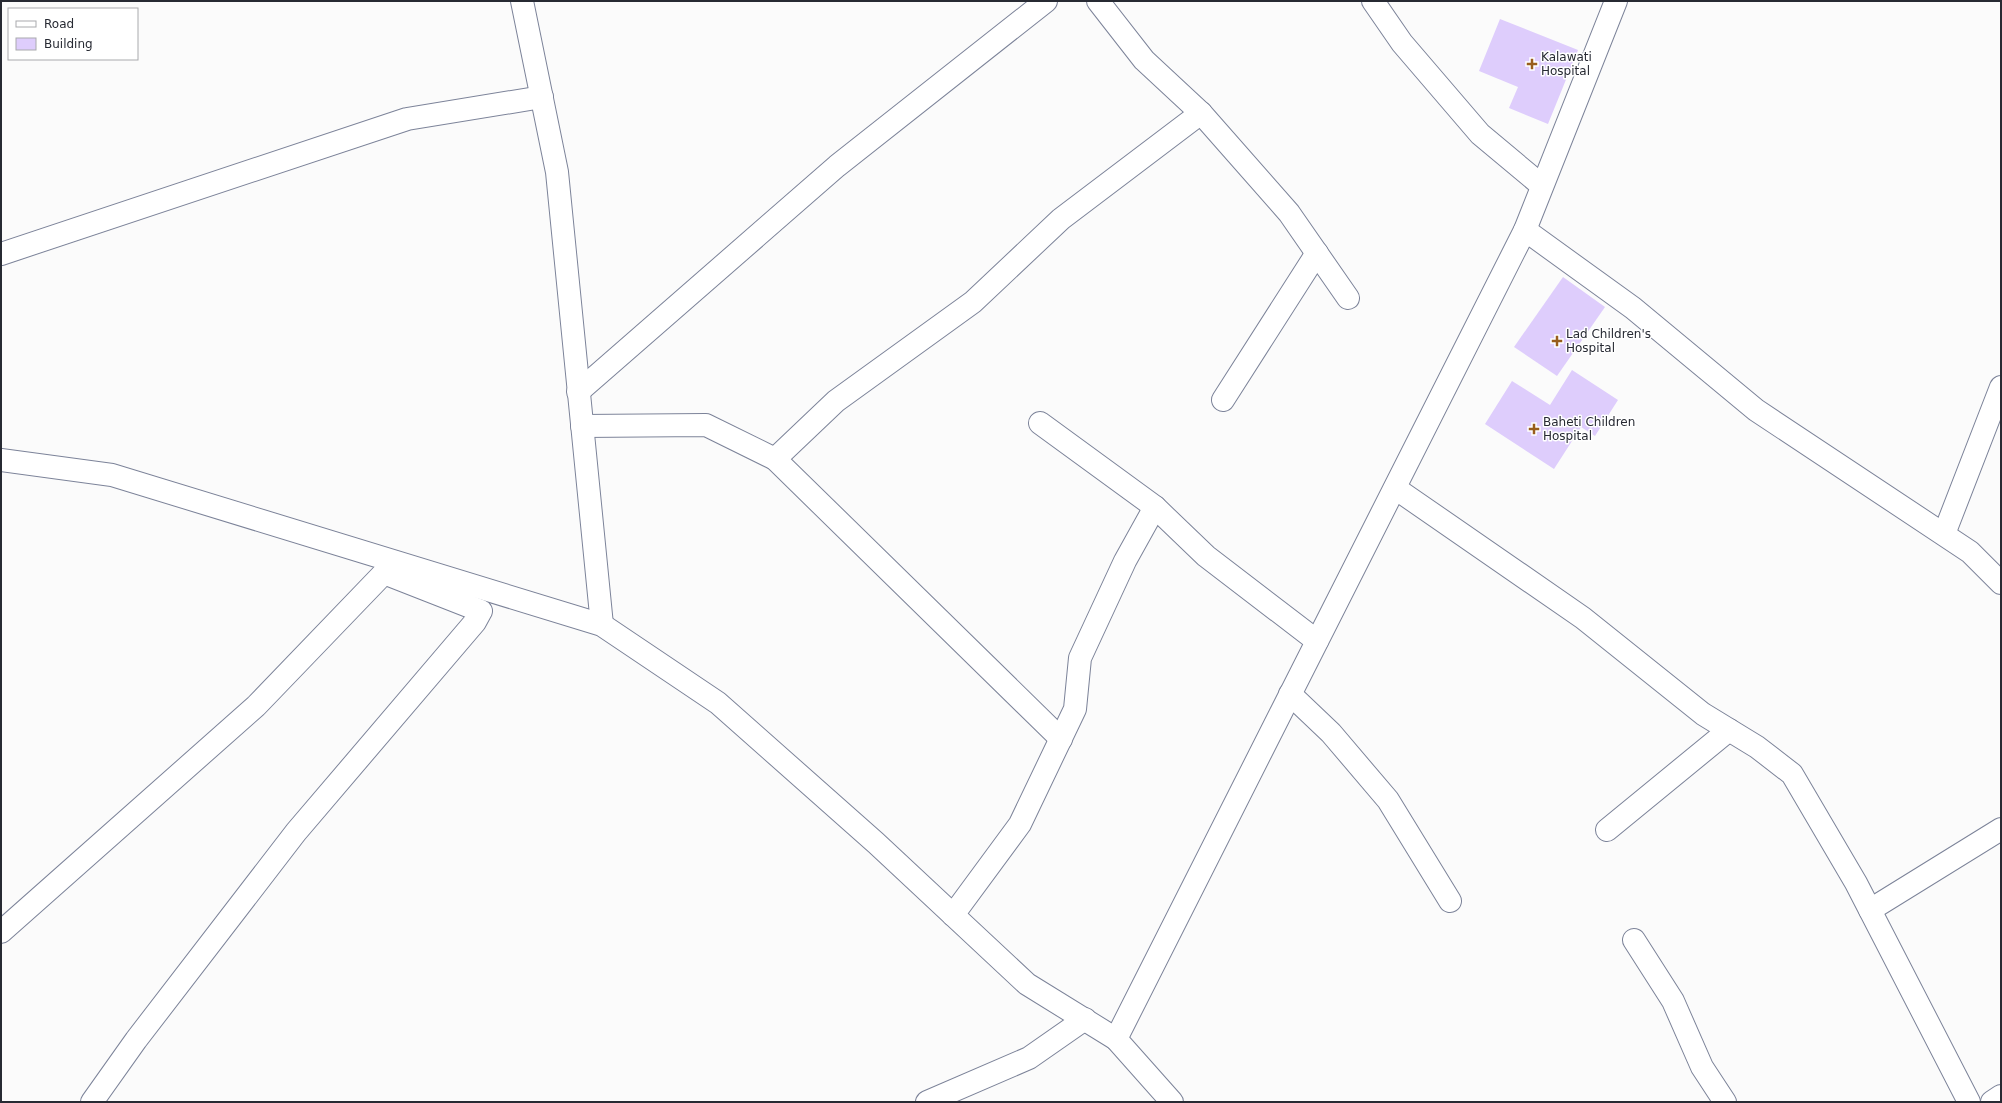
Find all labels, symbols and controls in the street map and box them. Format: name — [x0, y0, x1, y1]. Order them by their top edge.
legend — [8, 8, 138, 60]
text: Road — [44, 17, 74, 31]
text: Building — [44, 37, 93, 51]
place label: Kalawati Hospital — [1541, 50, 1592, 78]
marker: Kalawati Hospital — [1526, 58, 1538, 70]
place label: Lad Children's Hospital — [1566, 327, 1651, 355]
marker: Lad Children's Hospital — [1551, 335, 1563, 347]
place label: Baheti Children Hospital — [1543, 415, 1635, 443]
marker: Baheti Children Hospital — [1528, 423, 1540, 435]

